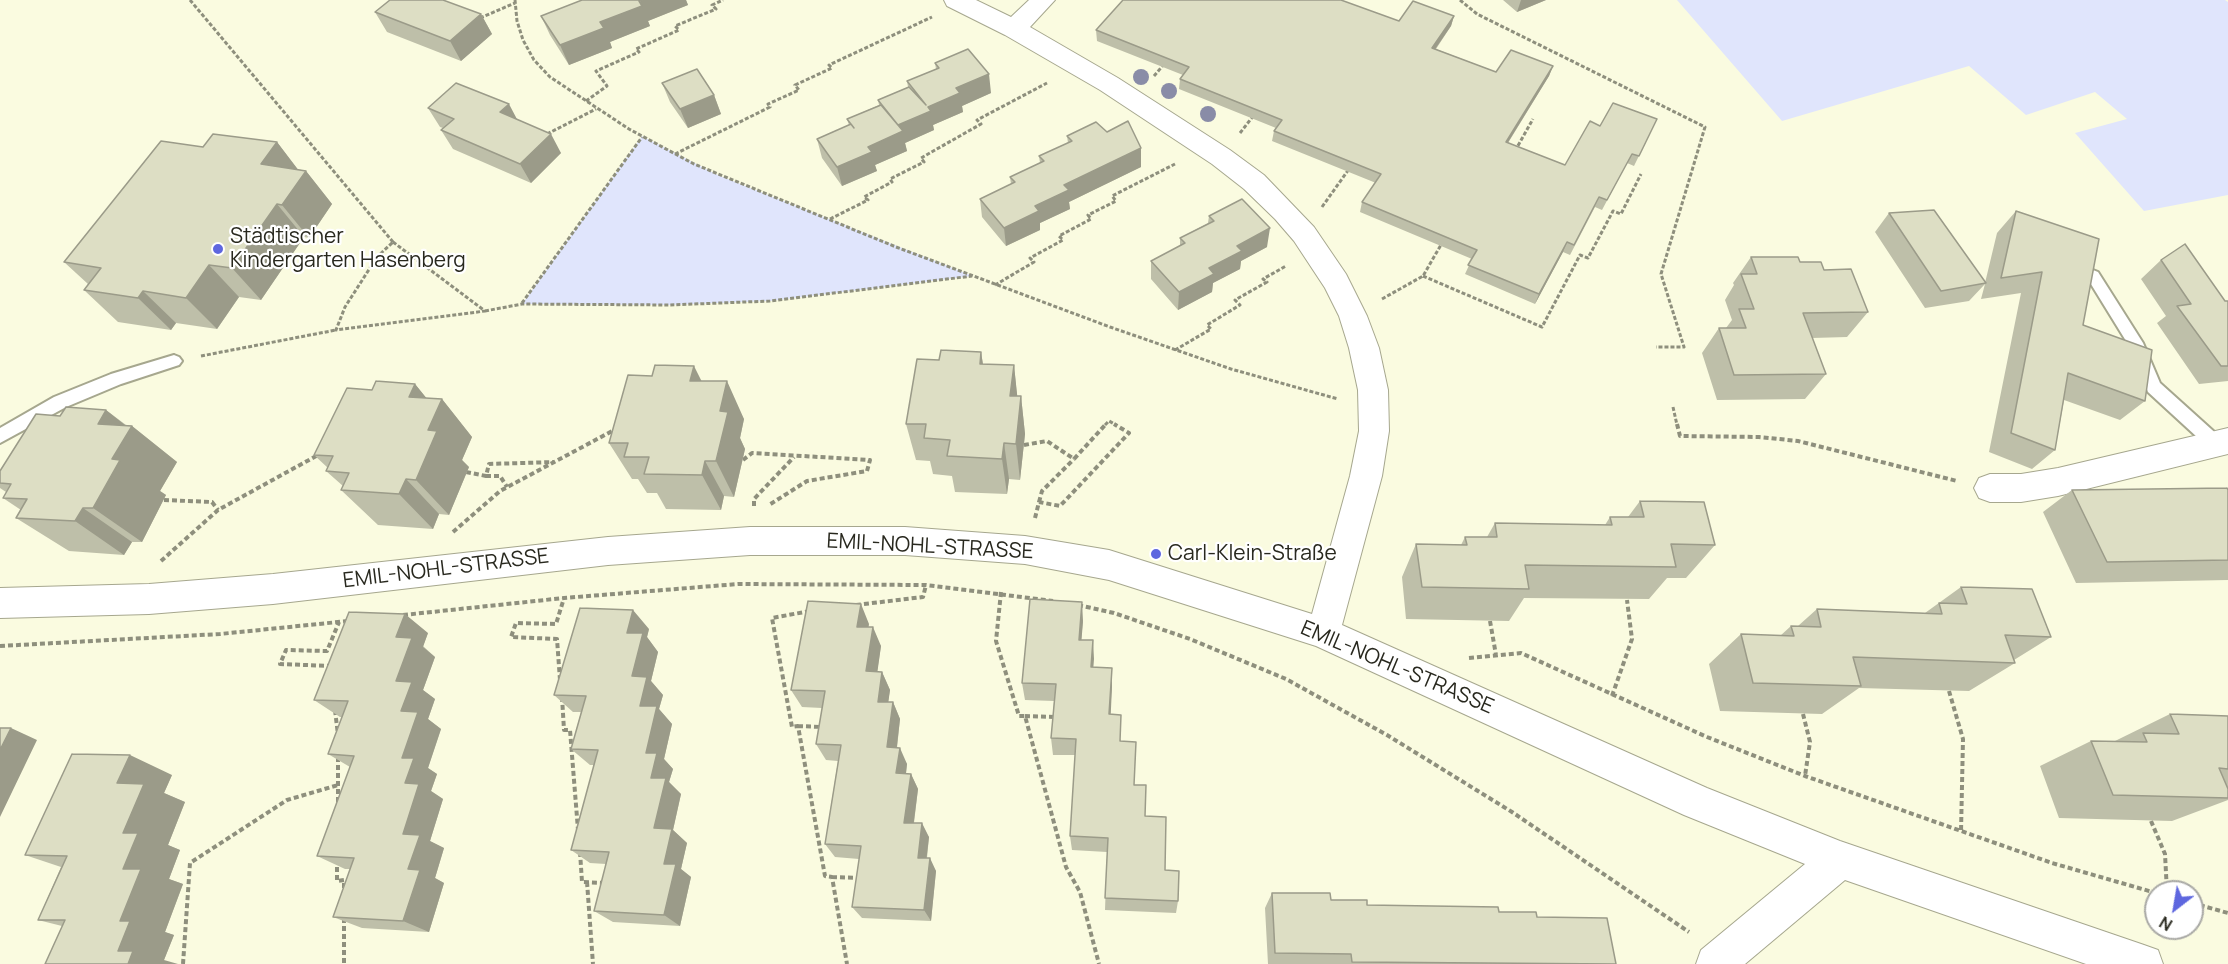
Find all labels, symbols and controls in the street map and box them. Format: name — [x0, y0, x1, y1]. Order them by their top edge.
place label: Städtischer Kindergarten Hasenberg — [230, 224, 466, 274]
marker: Städtischer Kindergarten Hasenberg — [211, 242, 225, 256]
street label: EMIL-NOHL-STRASSE — [826, 529, 1034, 565]
place label: Carl-Klein-Straße — [1168, 541, 1337, 567]
street label: EMIL-NOHL-STRASSE — [342, 544, 550, 594]
marker: Carl-Klein-Straße — [1149, 547, 1163, 561]
street label: EMIL-NOHL-STRASSE — [1297, 616, 1497, 720]
north arrow — [2144, 880, 2204, 940]
text: N — [2155, 911, 2176, 936]

